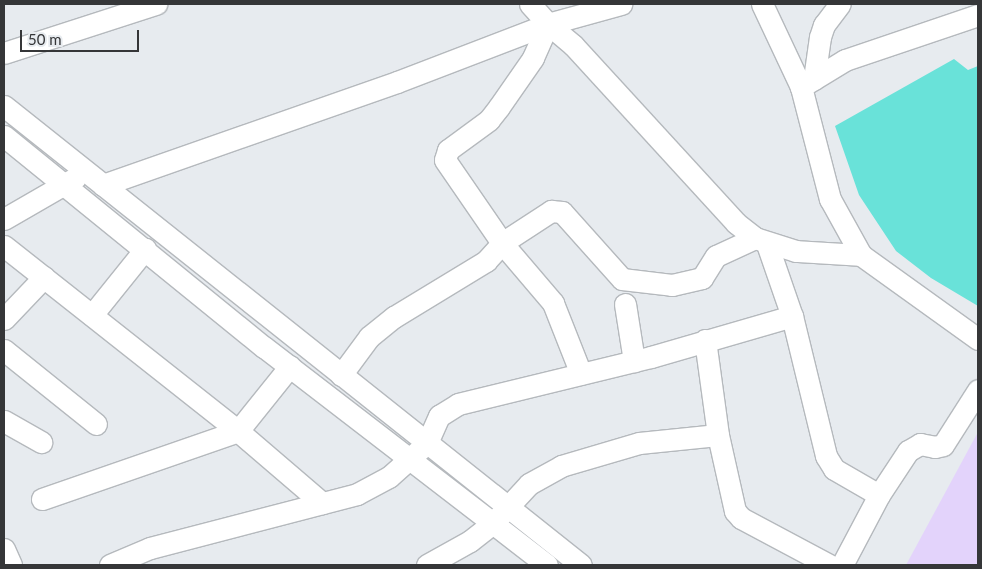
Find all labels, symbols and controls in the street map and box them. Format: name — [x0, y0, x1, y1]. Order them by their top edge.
scale bar — [22, 20, 141, 52]
text: 50 m — [28, 30, 62, 48]

